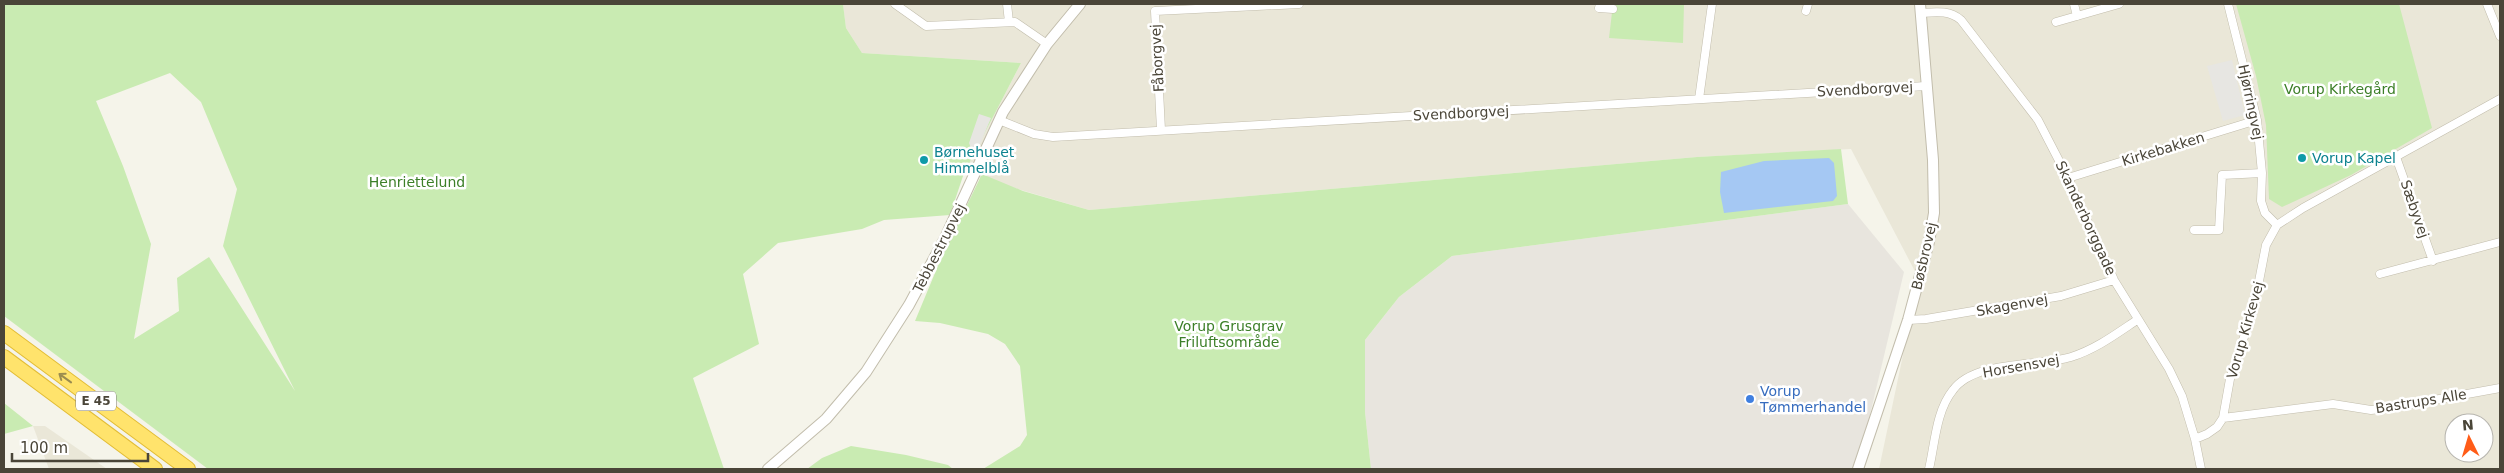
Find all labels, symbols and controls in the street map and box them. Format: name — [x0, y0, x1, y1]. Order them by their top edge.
street label: Fåborgvej — [1147, 24, 1167, 92]
street label: Hjørringvej — [2235, 63, 2267, 141]
street label: Svendborgvej — [1817, 78, 1913, 100]
park label: Vorup Kirkegård — [2284, 81, 2396, 97]
street label: Svendborgvej — [1413, 102, 1509, 124]
street label: Kirkebakken — [2120, 129, 2206, 169]
place label: Børnehuset Himmelblå — [934, 144, 1015, 176]
place label: Vorup Kapel — [2312, 150, 2396, 166]
marker: Vorup Kapel — [2296, 152, 2308, 164]
marker: Børnehuset Himmelblå — [918, 154, 930, 166]
street label: Skanderborggade — [2052, 158, 2120, 278]
park label: Henriettelund — [369, 174, 465, 190]
street label: Sæbyvej — [2398, 178, 2432, 240]
street label: Tebbestrupvej — [909, 201, 968, 296]
street label: Bøsbrovej — [1908, 221, 1940, 291]
street label: Vorup Kirkevej — [2223, 279, 2267, 381]
street label: Skagenvej — [1975, 291, 2049, 319]
park label: Vorup Grusgrav Friluftsområde — [1174, 318, 1284, 350]
street label: Horsensvej — [1981, 351, 2061, 381]
one-way arrow — [58, 373, 72, 383]
place label: Vorup Tømmerhandel — [1759, 383, 1866, 415]
street label: Bastrups Alle — [2374, 386, 2468, 416]
road number: E 45 — [76, 392, 116, 411]
marker: Vorup Tømmerhandel — [1744, 393, 1756, 405]
north arrow — [2444, 413, 2494, 463]
text: N — [2461, 417, 2474, 434]
scale bar — [12, 430, 149, 462]
text: 100 m — [20, 439, 68, 457]

